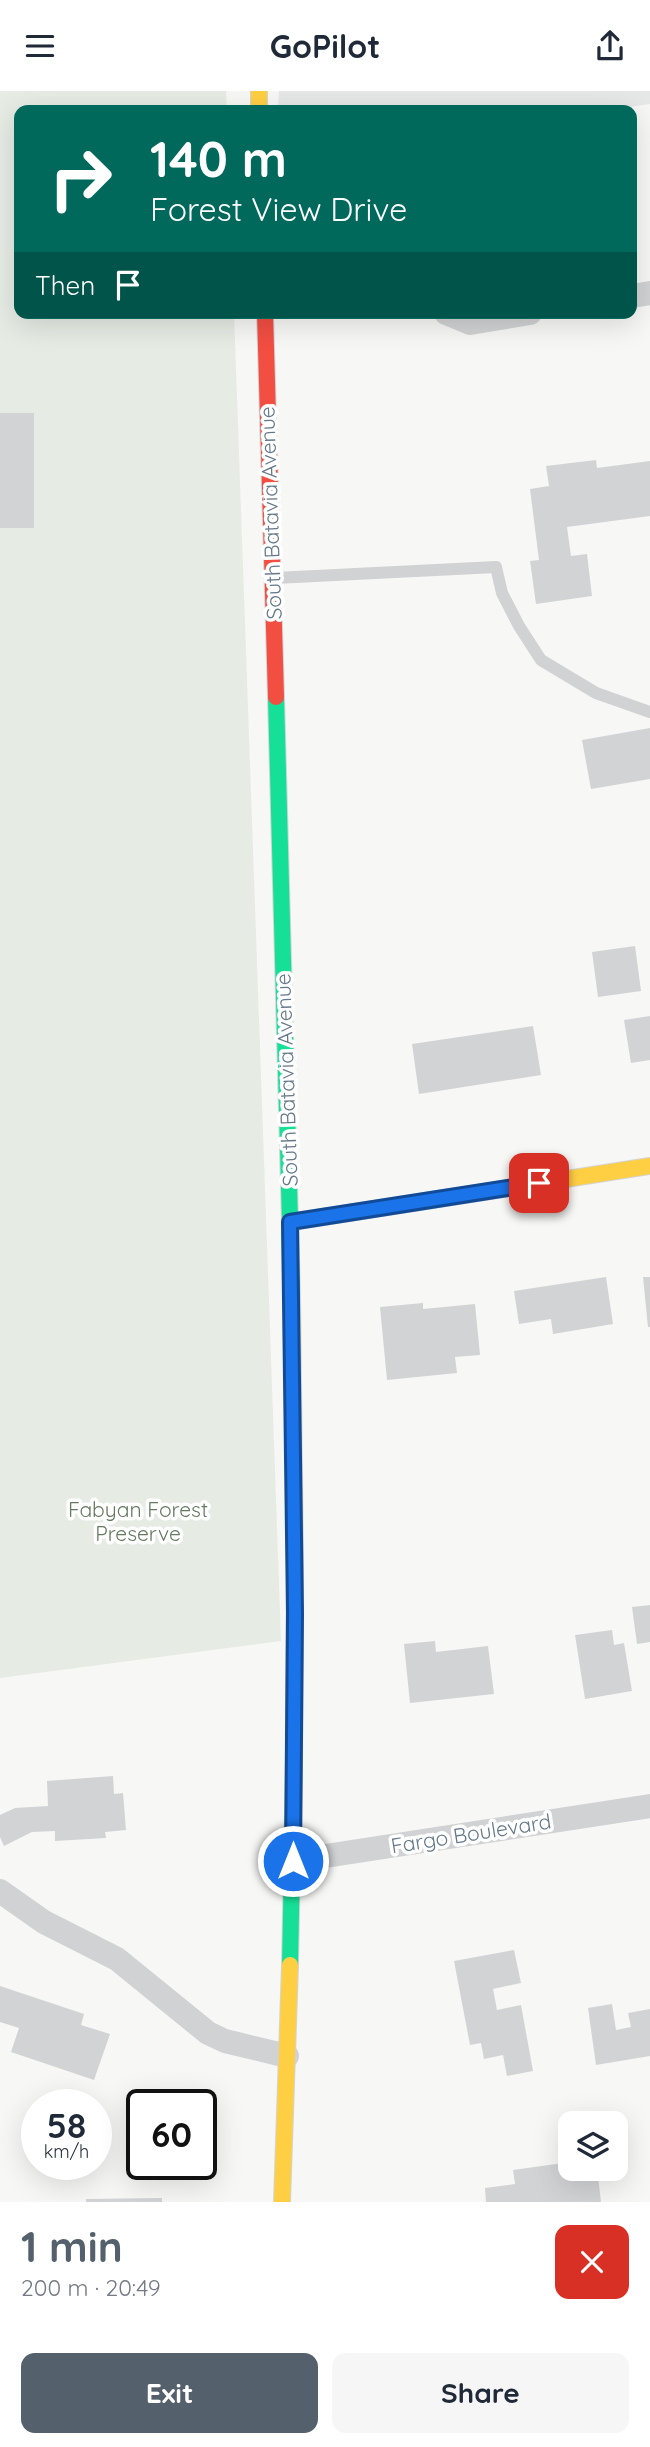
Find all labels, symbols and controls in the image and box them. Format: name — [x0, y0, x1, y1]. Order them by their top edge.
text: GoPilot — [270, 26, 380, 66]
icon: menu — [21, 27, 59, 65]
icon: share — [591, 27, 629, 65]
text: 140 m — [150, 128, 287, 189]
icon: right — [35, 133, 126, 224]
text: Forest View Drive — [150, 189, 407, 229]
icon: arrive — [109, 266, 147, 304]
text: Then — [35, 269, 95, 302]
street label: South Batavia Avenue — [253, 406, 287, 620]
street label: South Batavia Avenue — [269, 973, 303, 1187]
pin — [509, 1153, 569, 1213]
icon: arrive — [520, 1164, 558, 1202]
park label: Fabyan Forest Preserve — [68, 1496, 208, 1546]
street label: Fargo Boulevard — [389, 1807, 553, 1859]
position arrow — [256, 1824, 330, 1898]
speed limit sign: 60 — [126, 2089, 217, 2180]
text: 58 — [47, 2103, 86, 2147]
map controls — [558, 2111, 628, 2181]
button: layers — [558, 2111, 628, 2181]
text: km/h — [44, 2140, 89, 2163]
text: 1 min — [21, 2220, 123, 2273]
button: close — [555, 2225, 629, 2299]
text: 200 m · 20:49 — [21, 2273, 161, 2302]
button: Exit — [21, 2353, 318, 2433]
button: Share — [332, 2353, 629, 2433]

